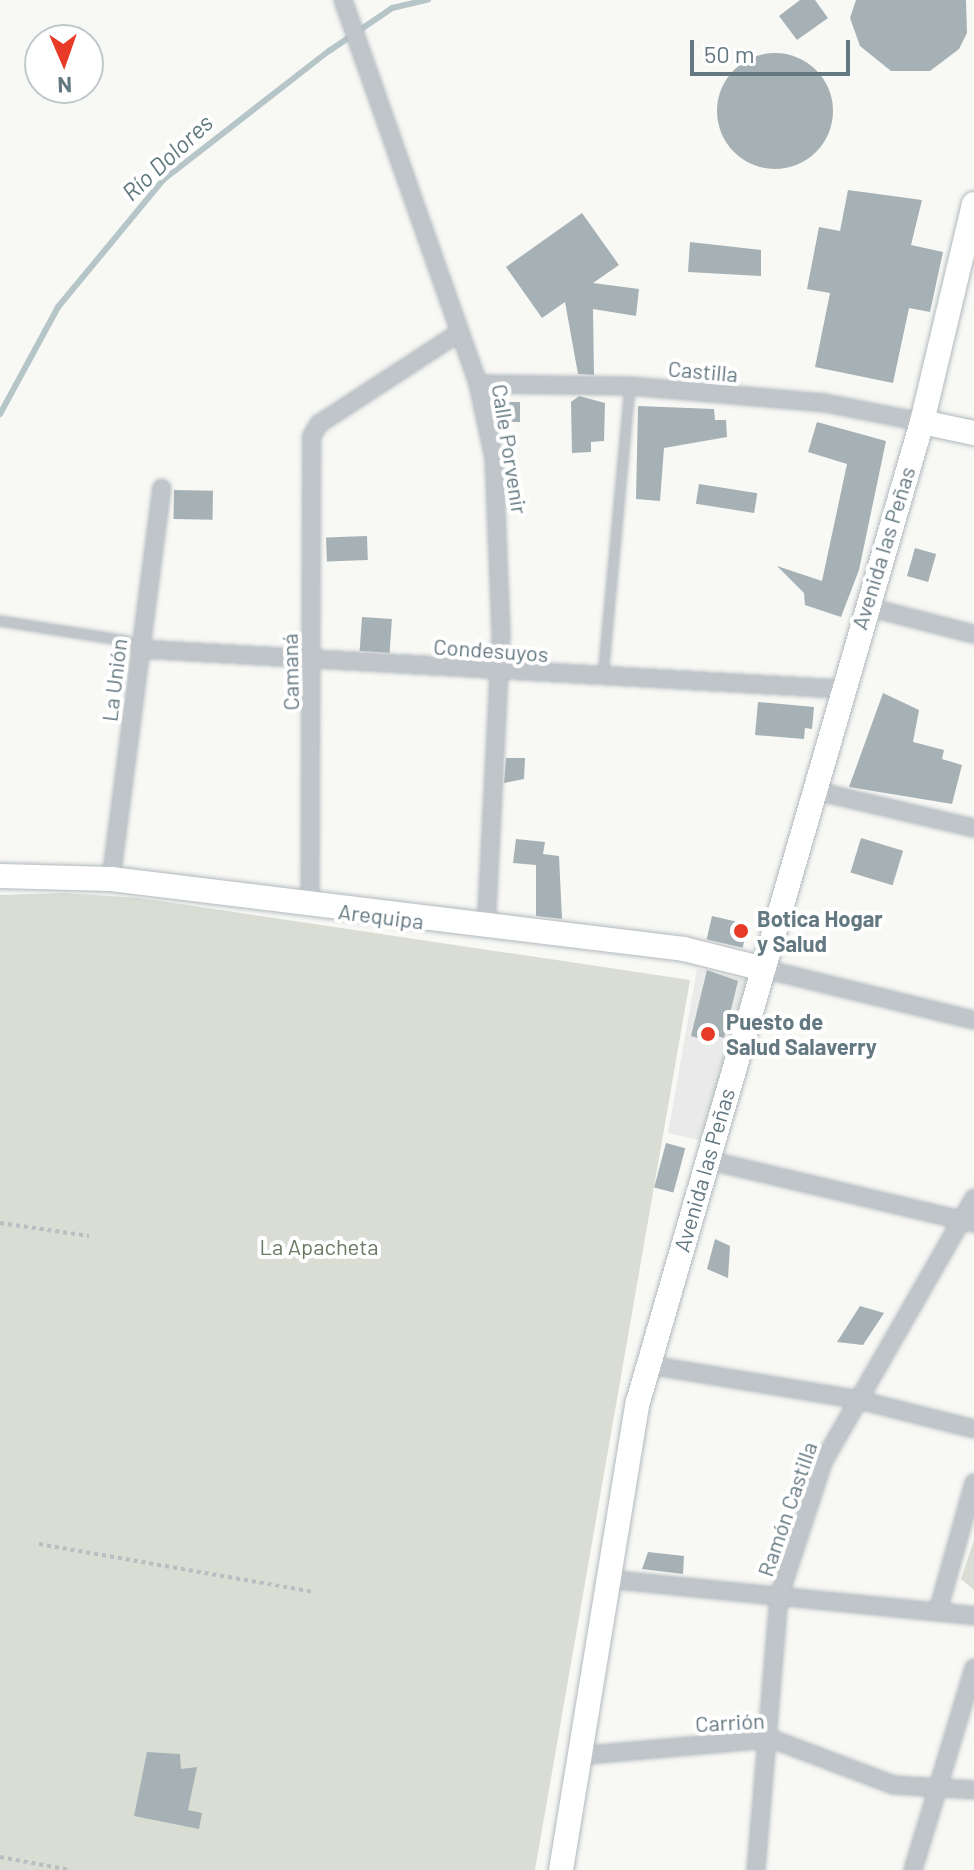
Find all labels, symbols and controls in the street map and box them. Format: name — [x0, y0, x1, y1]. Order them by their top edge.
north arrow — [24, 24, 104, 104]
scale bar — [694, 24, 854, 74]
text: 50 m — [704, 39, 755, 68]
text: N — [57, 73, 73, 99]
water label: Río Dolores — [116, 108, 218, 206]
street label: Castilla — [667, 355, 739, 387]
street label: Calle Porvenir — [487, 382, 533, 516]
street label: Avenida las Peñas — [846, 463, 920, 633]
street label: Camaná — [276, 633, 304, 711]
street label: Condesuyos — [433, 633, 549, 667]
street label: La Unión — [96, 637, 132, 723]
street label: Arequipa — [337, 898, 425, 934]
place label: Botica Hogar y Salud — [757, 905, 883, 956]
marker: Botica Hogar y Salud — [732, 922, 750, 940]
place label: Puesto de Salud Salaverry — [726, 1008, 877, 1060]
marker: Puesto de Salud Salaverry — [697, 1023, 719, 1045]
street label: Avenida las Peñas — [668, 1085, 740, 1255]
park label: La Apacheta — [260, 1234, 378, 1260]
street label: Ramón Castilla — [752, 1438, 822, 1580]
street label: Carrión — [694, 1707, 766, 1737]

